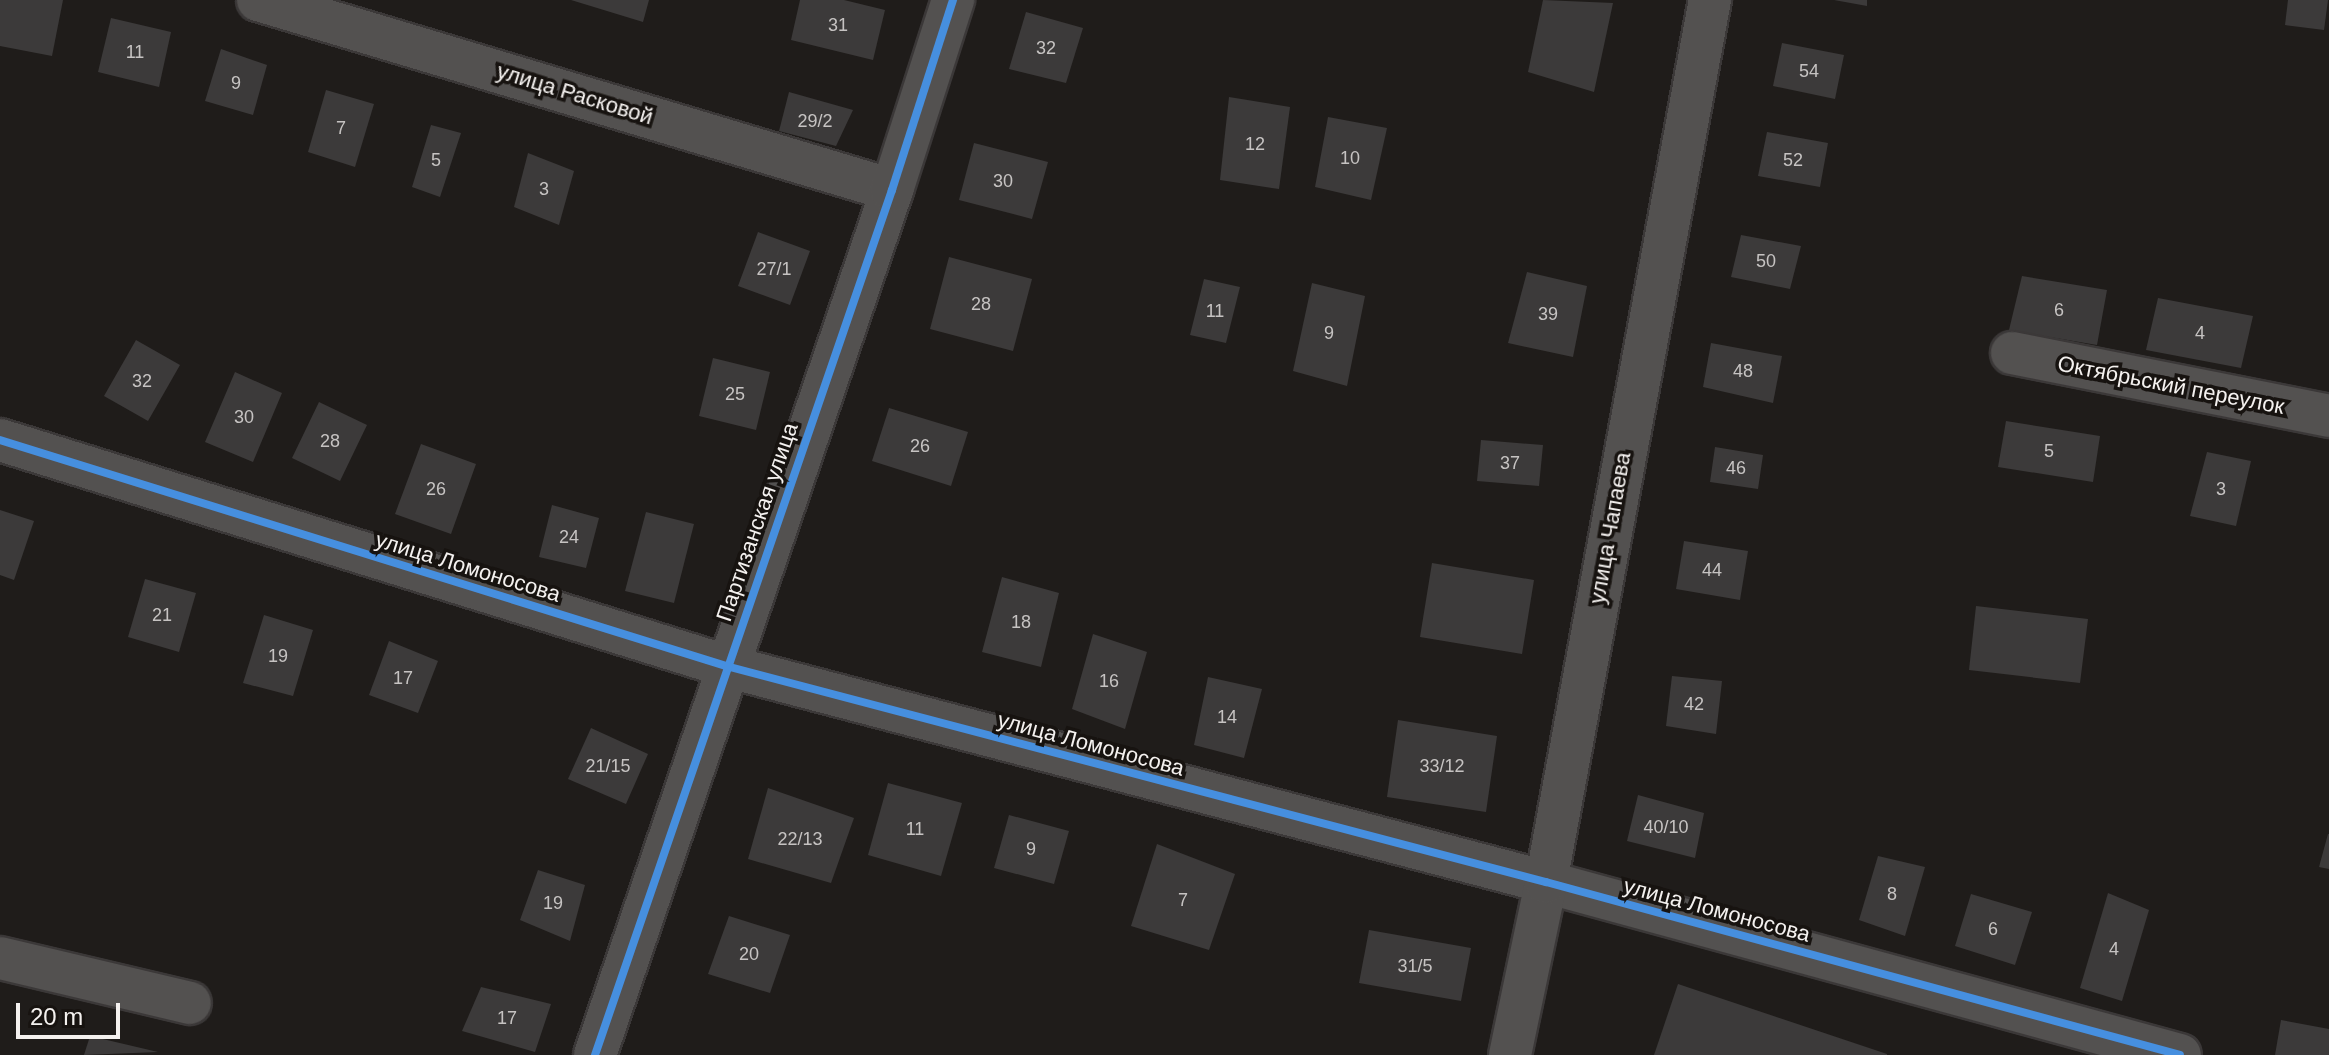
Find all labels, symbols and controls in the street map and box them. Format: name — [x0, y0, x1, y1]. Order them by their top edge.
house number: 31 — [828, 14, 848, 36]
house number: 32 — [1036, 37, 1056, 59]
house number: 11 — [126, 41, 144, 63]
street label: улица Расковой — [494, 58, 656, 130]
house number: 54 — [1799, 60, 1819, 82]
house number: 9 — [231, 72, 241, 94]
house number: 29/2 — [797, 110, 833, 132]
house number: 7 — [336, 117, 346, 139]
house number: 12 — [1245, 133, 1265, 155]
house number: 10 — [1340, 147, 1360, 169]
house number: 5 — [431, 149, 441, 171]
house number: 52 — [1783, 149, 1803, 171]
house number: 30 — [993, 170, 1013, 192]
house number: 3 — [539, 178, 549, 200]
house number: 50 — [1756, 250, 1776, 272]
house number: 27/1 — [756, 258, 792, 280]
house number: 28 — [971, 293, 991, 315]
house number: 6 — [2054, 299, 2064, 321]
house number: 11 — [1206, 300, 1224, 322]
house number: 39 — [1538, 303, 1558, 325]
house number: 9 — [1324, 322, 1334, 344]
house number: 4 — [2195, 322, 2205, 344]
street label: Октябрьский переулок — [2055, 350, 2287, 420]
house number: 48 — [1733, 360, 1753, 382]
house number: 32 — [132, 370, 152, 392]
house number: 25 — [725, 383, 745, 405]
house number: 30 — [234, 406, 254, 428]
street label: Партизанская улица — [711, 419, 803, 625]
house number: 28 — [320, 430, 340, 452]
house number: 26 — [910, 435, 930, 457]
house number: 5 — [2044, 440, 2054, 462]
street label: улица Чапаева — [1584, 450, 1636, 606]
house number: 37 — [1500, 452, 1520, 474]
house number: 46 — [1726, 457, 1746, 479]
house number: 26 — [426, 478, 446, 500]
house number: 3 — [2216, 478, 2226, 500]
street label: улица Ломоносова — [372, 526, 564, 608]
house number: 24 — [559, 526, 579, 548]
house number: 44 — [1702, 559, 1722, 581]
house number: 21 — [152, 604, 172, 626]
house number: 18 — [1011, 611, 1031, 633]
house number: 19 — [268, 645, 288, 667]
house number: 17 — [393, 667, 413, 689]
house number: 16 — [1099, 670, 1119, 692]
house number: 42 — [1684, 693, 1704, 715]
street label: улица Ломоносова — [995, 706, 1187, 782]
house number: 14 — [1217, 706, 1237, 728]
house number: 21/15 — [585, 755, 631, 777]
house number: 33/12 — [1419, 755, 1465, 777]
house number: 40/10 — [1643, 816, 1689, 838]
house number: 11 — [906, 818, 924, 840]
house number: 22/13 — [777, 828, 823, 850]
house number: 9 — [1026, 838, 1036, 860]
street label: улица Ломоносова — [1621, 872, 1813, 948]
house number: 8 — [1887, 883, 1897, 905]
house number: 7 — [1178, 889, 1188, 911]
house number: 19 — [543, 892, 563, 914]
house number: 6 — [1988, 918, 1998, 940]
house number: 4 — [2109, 938, 2119, 960]
house number: 20 — [739, 943, 759, 965]
house number: 31/5 — [1397, 955, 1433, 977]
scale bar — [20, 987, 124, 1037]
text: 20 m — [30, 1003, 83, 1030]
house number: 17 — [497, 1007, 517, 1029]

